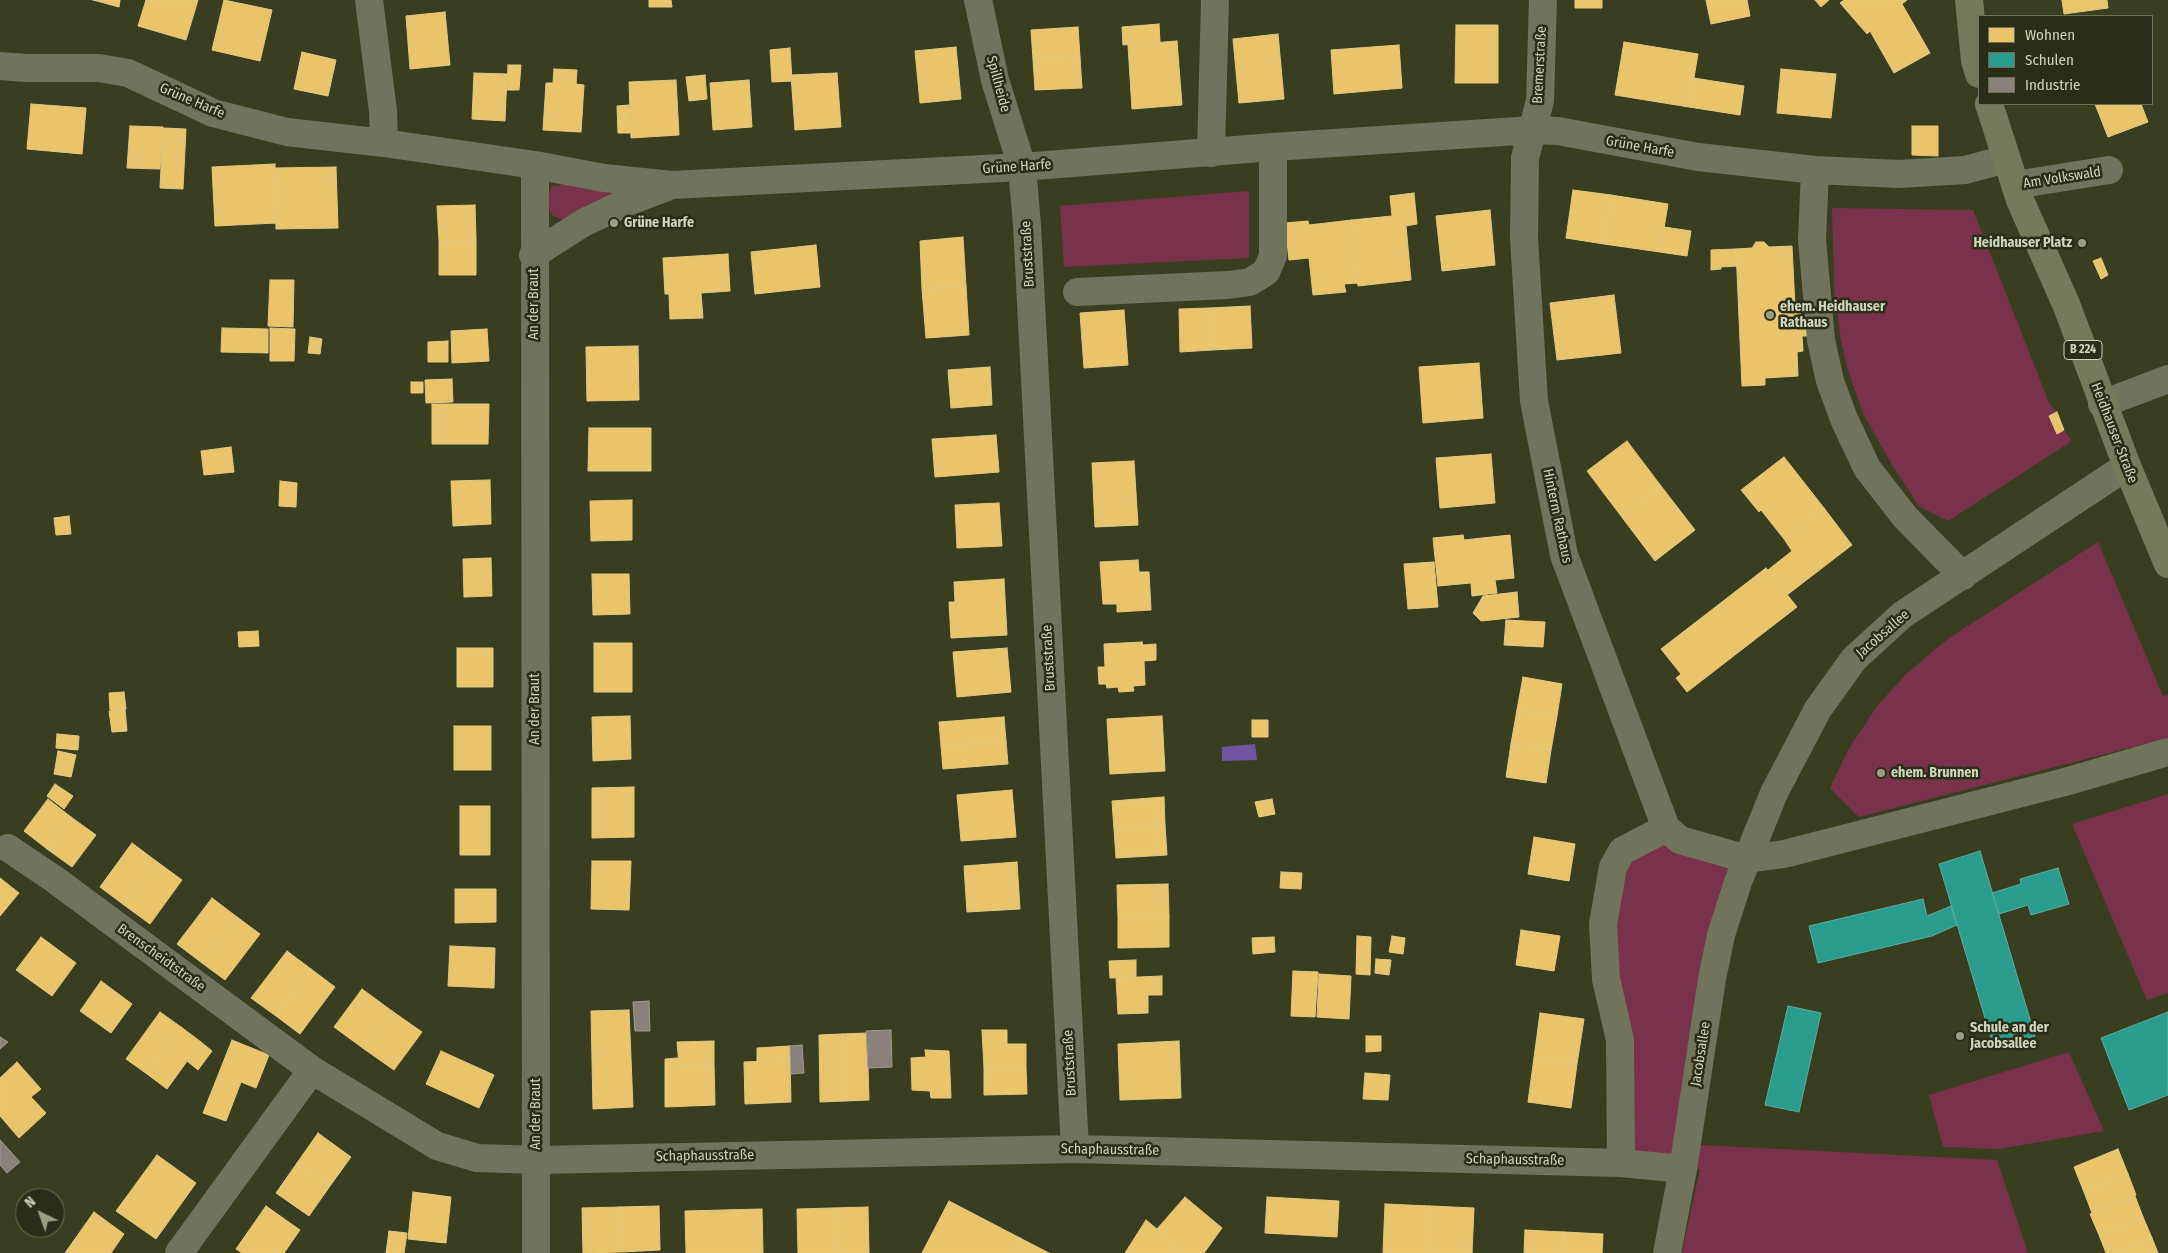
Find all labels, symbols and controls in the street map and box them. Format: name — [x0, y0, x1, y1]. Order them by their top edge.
legend — [1978, 15, 2153, 105]
street label: Bremerstraße — [1530, 26, 1550, 104]
text: Wohnen — [2025, 26, 2075, 44]
text: Schulen — [2025, 51, 2074, 69]
street label: Spillheide — [982, 54, 1014, 114]
text: Industrie — [2025, 76, 2080, 94]
street label: Grüne Harfe — [157, 80, 227, 122]
street label: Grüne Harfe — [1605, 133, 1675, 161]
street label: Grüne Harfe — [982, 156, 1052, 178]
street label: Am Volkswald — [2022, 164, 2102, 192]
place label: Grüne Harfe — [624, 215, 694, 231]
marker: Grüne Harfe — [608, 217, 620, 229]
street label: Bruststraße — [1018, 220, 1038, 288]
place label: Heidhauser Platz — [1973, 235, 2072, 251]
marker: Heidhauser Platz — [2076, 237, 2088, 249]
street label: An der Braut — [526, 268, 542, 340]
place label: ehem. Heidhauser Rathaus — [1780, 299, 1885, 332]
marker: ehem. Heidhauser Rathaus — [1764, 309, 1776, 321]
road number: B 224 — [2064, 340, 2102, 360]
street label: Heidhauser Straße — [2087, 380, 2141, 486]
street label: Hinterm Rathaus — [1539, 467, 1575, 565]
street label: Jacobsallee — [1853, 606, 1913, 662]
street label: Bruststraße — [1039, 624, 1059, 692]
street label: An der Braut — [527, 673, 543, 745]
place label: ehem. Brunnen — [1891, 765, 1979, 781]
marker: ehem. Brunnen — [1875, 767, 1887, 779]
street label: Brenscheidtstraße — [114, 920, 208, 996]
place label: Schule an der Jacobsallee — [1970, 1020, 2049, 1052]
street label: Jacobsallee — [1688, 1021, 1714, 1087]
street label: Bruststraße — [1060, 1029, 1080, 1097]
marker: Schule an der Jacobsallee — [1954, 1030, 1966, 1042]
street label: An der Braut — [528, 1078, 544, 1150]
street label: Schaphausstraße — [1061, 1141, 1159, 1159]
street label: Schaphausstraße — [656, 1147, 754, 1165]
street label: Schaphausstraße — [1466, 1151, 1564, 1169]
north arrow — [15, 1188, 65, 1238]
text: N — [21, 1193, 39, 1211]

